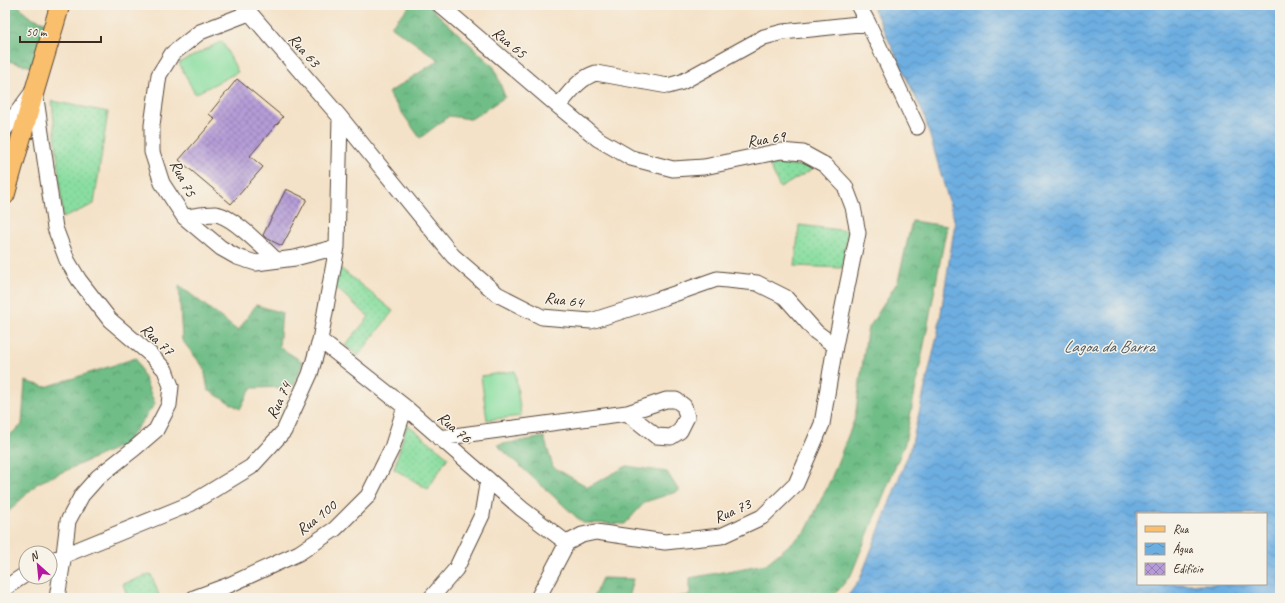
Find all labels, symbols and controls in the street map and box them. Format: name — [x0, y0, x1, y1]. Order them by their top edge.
scale bar — [20, 18, 101, 44]
street label: Rua 65 — [488, 23, 531, 63]
text: 50 m — [26, 24, 48, 40]
street label: Rua 63 — [284, 29, 326, 73]
street label: Rua 69 — [746, 126, 788, 152]
street label: Rua 75 — [165, 157, 201, 201]
street label: Rua 64 — [543, 287, 586, 313]
street label: Rua 77 — [136, 319, 179, 361]
water label: Lagoa da Barra — [1064, 336, 1156, 357]
street label: Rua 74 — [262, 377, 297, 422]
street label: Rua 76 — [433, 408, 476, 449]
street label: Rua 73 — [711, 493, 756, 528]
street label: Rua 100 — [292, 495, 342, 540]
legend — [1137, 513, 1267, 585]
text: Rua — [1173, 521, 1190, 537]
text: Água — [1173, 541, 1194, 557]
north arrow — [18, 545, 58, 585]
text: N — [27, 547, 42, 564]
text: Edifício — [1173, 561, 1205, 577]

